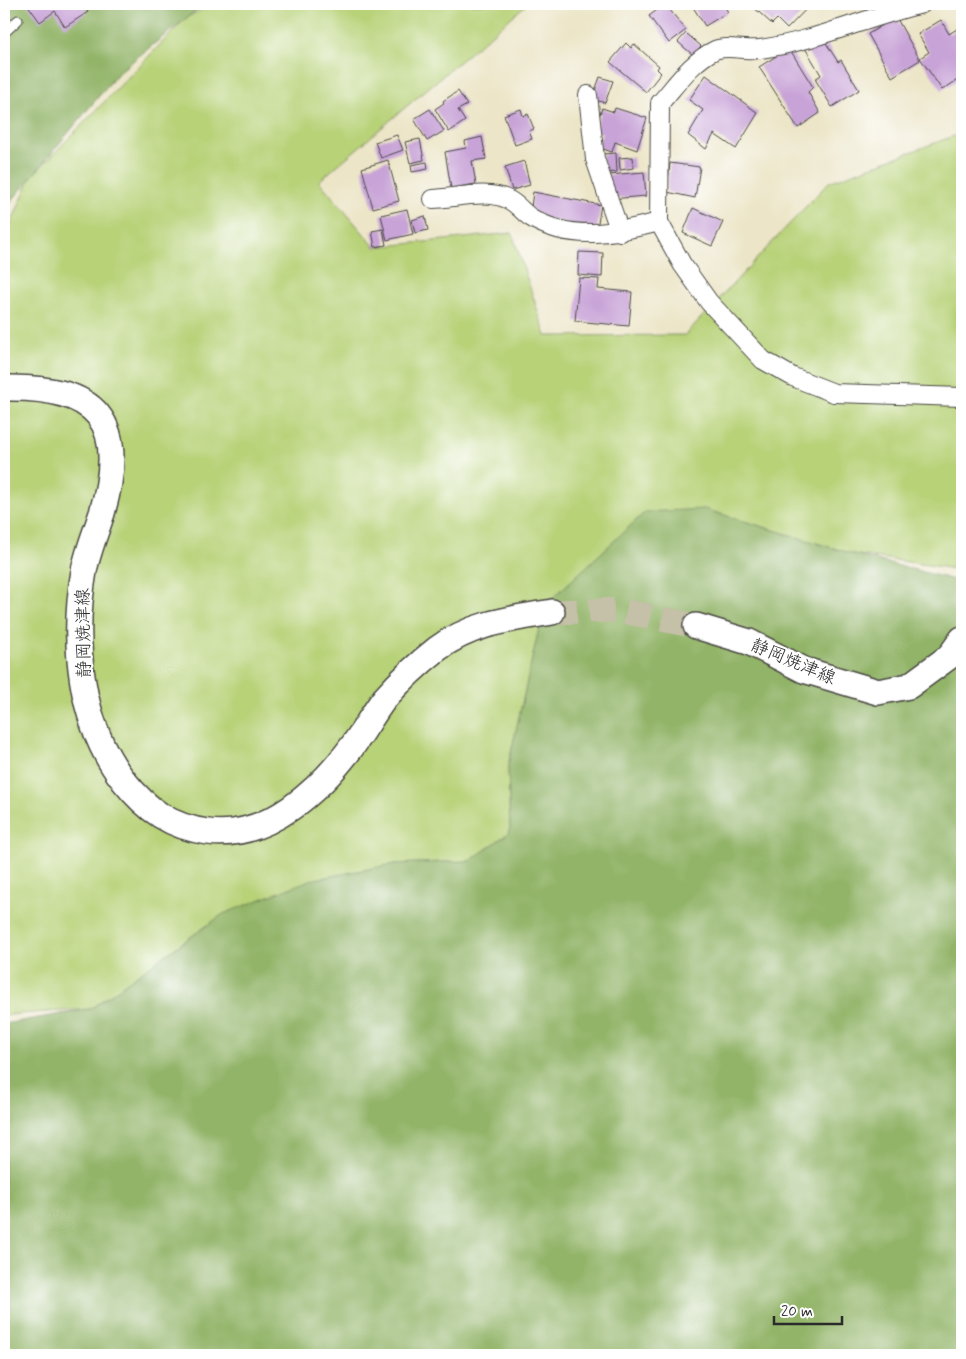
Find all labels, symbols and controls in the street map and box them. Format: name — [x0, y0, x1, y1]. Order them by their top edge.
street label: 静岡焼津線 — [71, 588, 97, 678]
street label: 静岡焼津線 — [747, 633, 839, 691]
scale bar — [774, 1294, 841, 1326]
text: 20 m — [781, 1302, 813, 1322]

